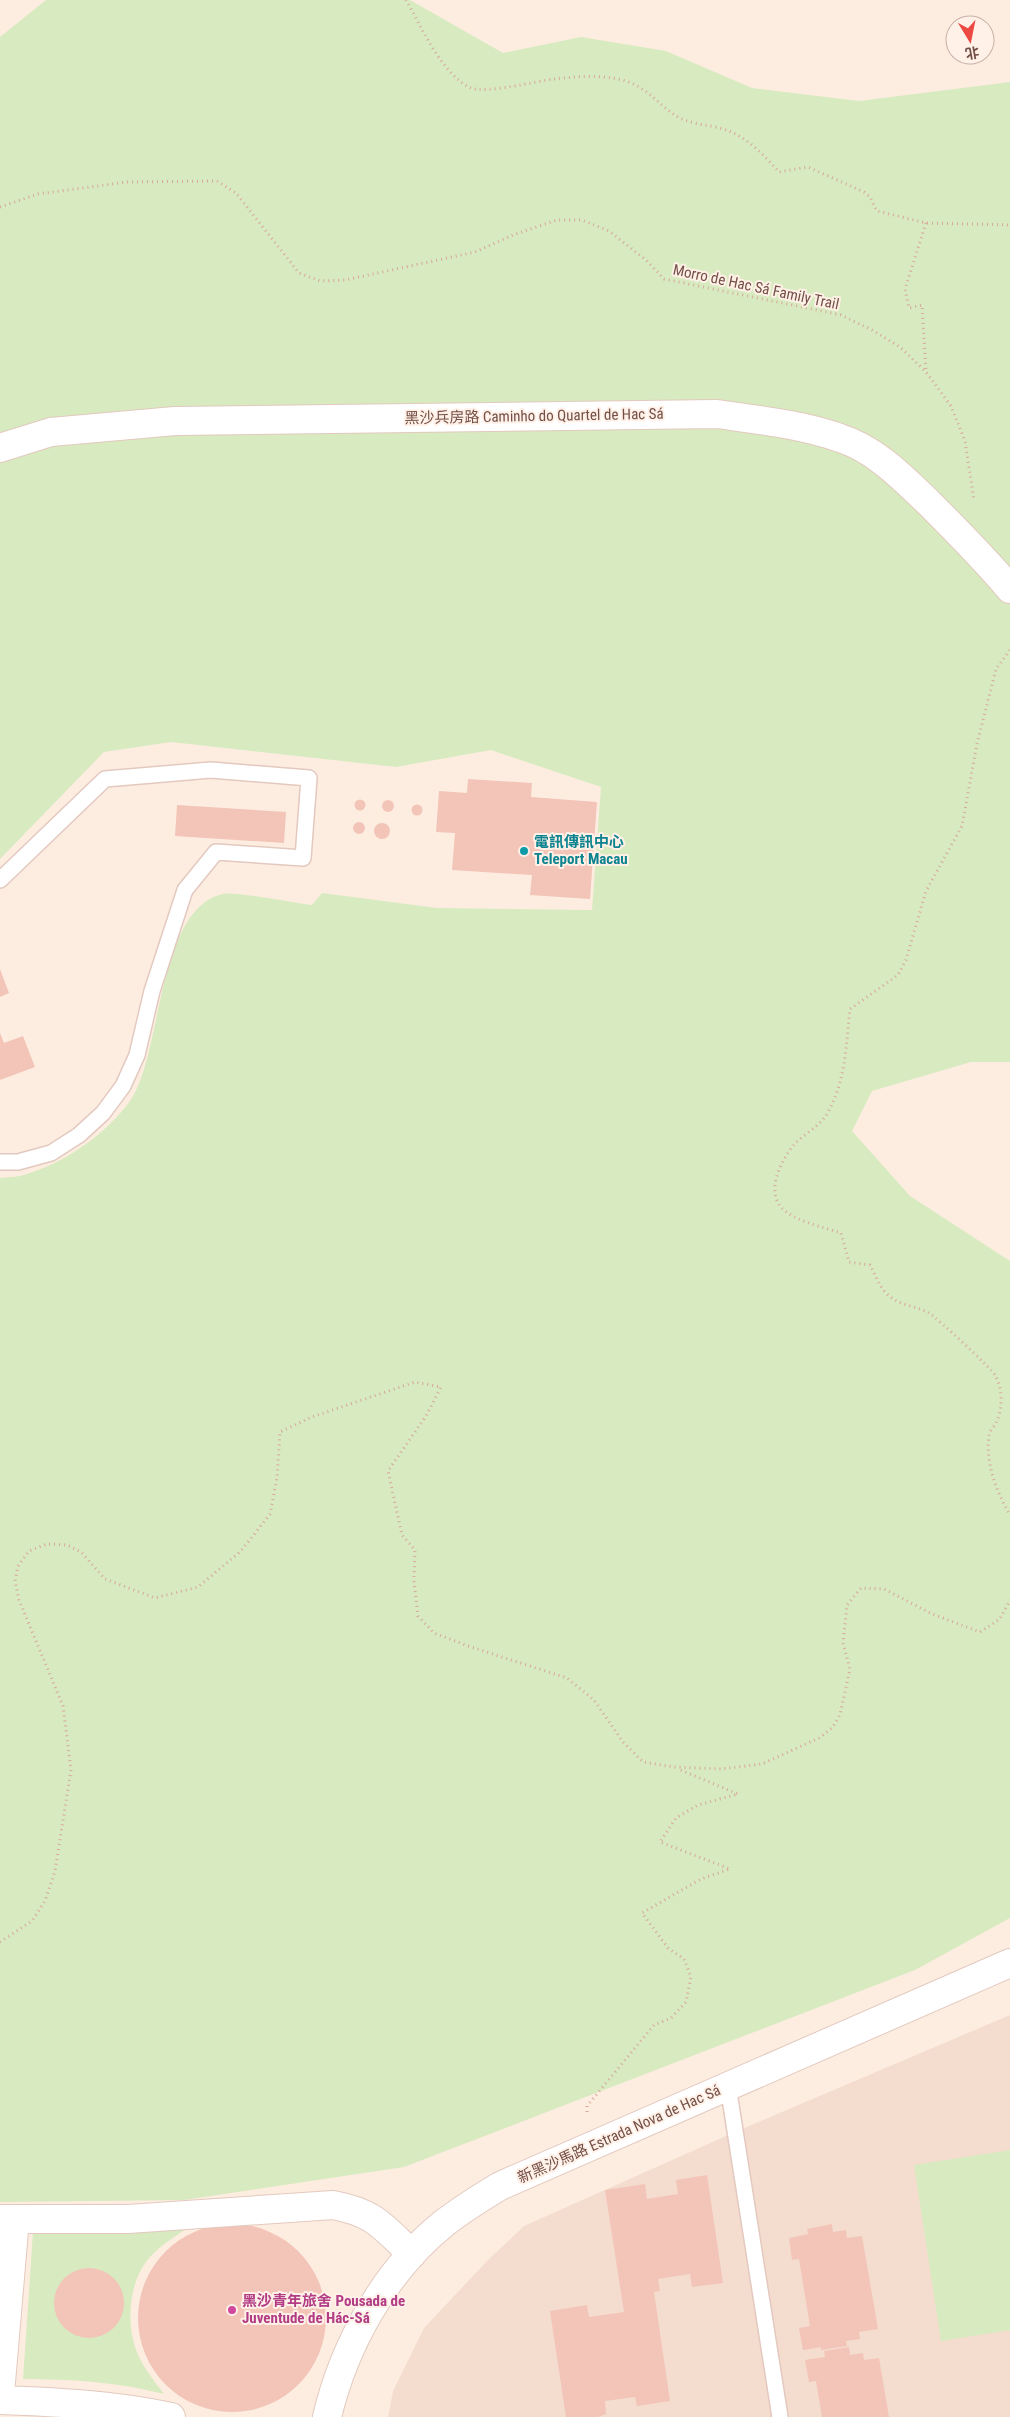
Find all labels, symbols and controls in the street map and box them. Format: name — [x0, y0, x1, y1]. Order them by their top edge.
north arrow — [945, 15, 995, 65]
text: 北 — [964, 44, 981, 62]
street label: Morro de Hac Sá Family Trail — [671, 261, 841, 313]
street label: 黑沙兵房路 Caminho do Quartel de Hac Sá — [404, 405, 664, 427]
place label: 電訊傳訊中心 Teleport Macau — [534, 833, 628, 868]
marker: 電訊傳訊中心 Teleport Macau — [518, 845, 530, 857]
street label: 新黑沙馬路 Estrada Nova de Hac Sá — [515, 2081, 723, 2187]
place label: 黑沙青年旅舍 Pousada de Juventude de Hác-Sá — [242, 2292, 405, 2327]
marker: 黑沙青年旅舍 Pousada de Juventude de Hác-Sá — [226, 2304, 238, 2316]

